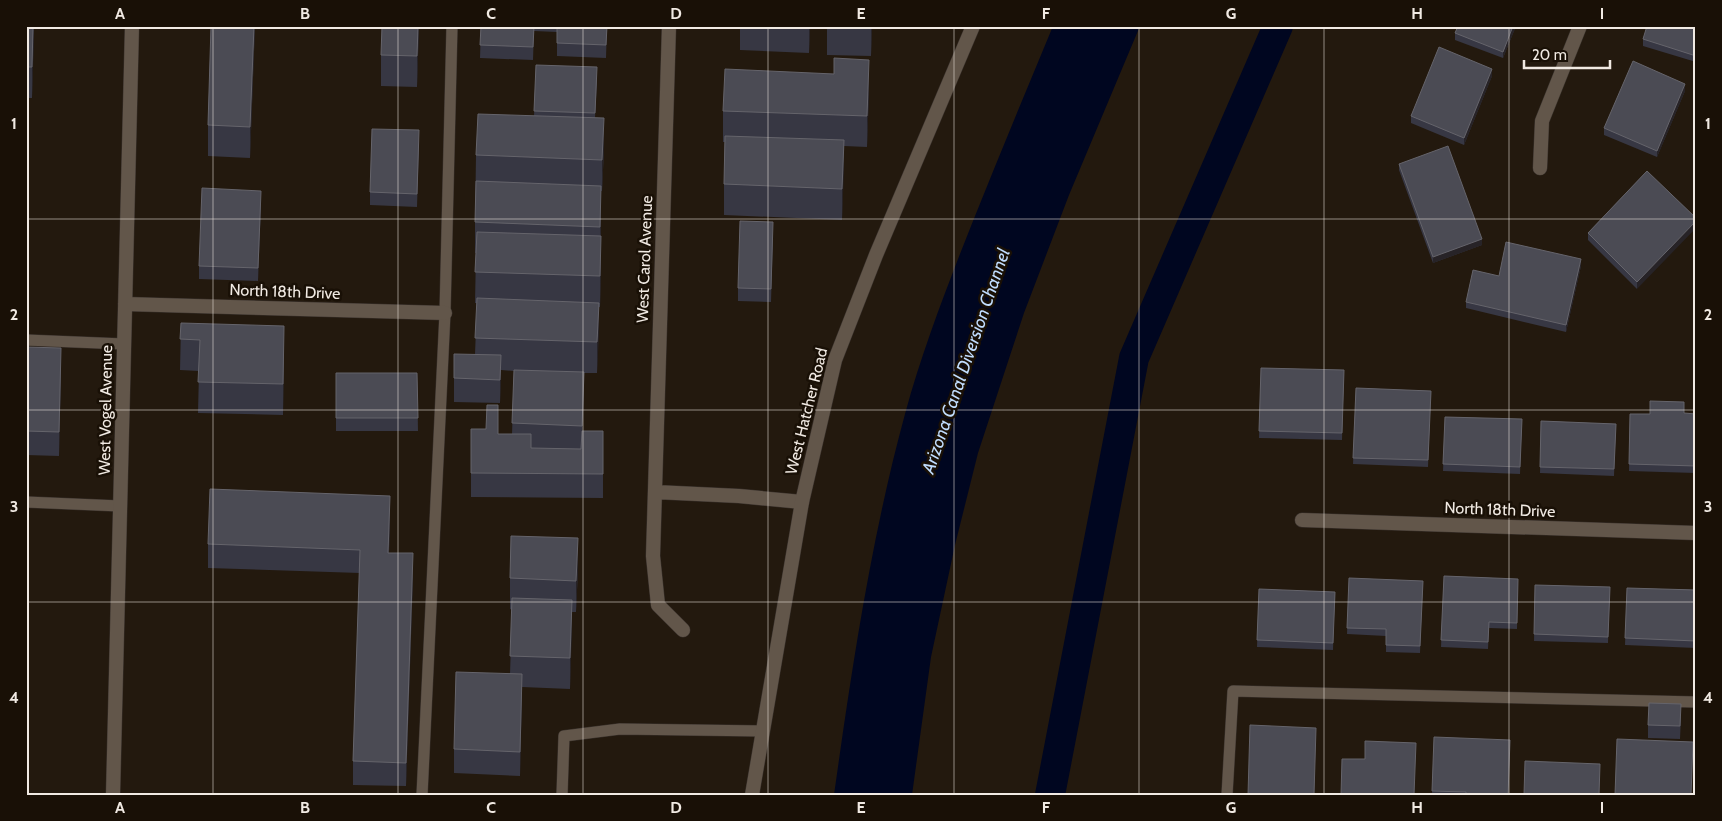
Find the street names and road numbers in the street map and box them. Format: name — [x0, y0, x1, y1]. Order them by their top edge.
street label: West Carol Avenue — [633, 195, 656, 323]
street label: North 18th Drive — [229, 280, 341, 303]
street label: West Vogel Avenue — [95, 345, 116, 475]
street label: West Hatcher Road — [782, 346, 831, 476]
street label: North 18th Drive — [1444, 498, 1556, 521]

